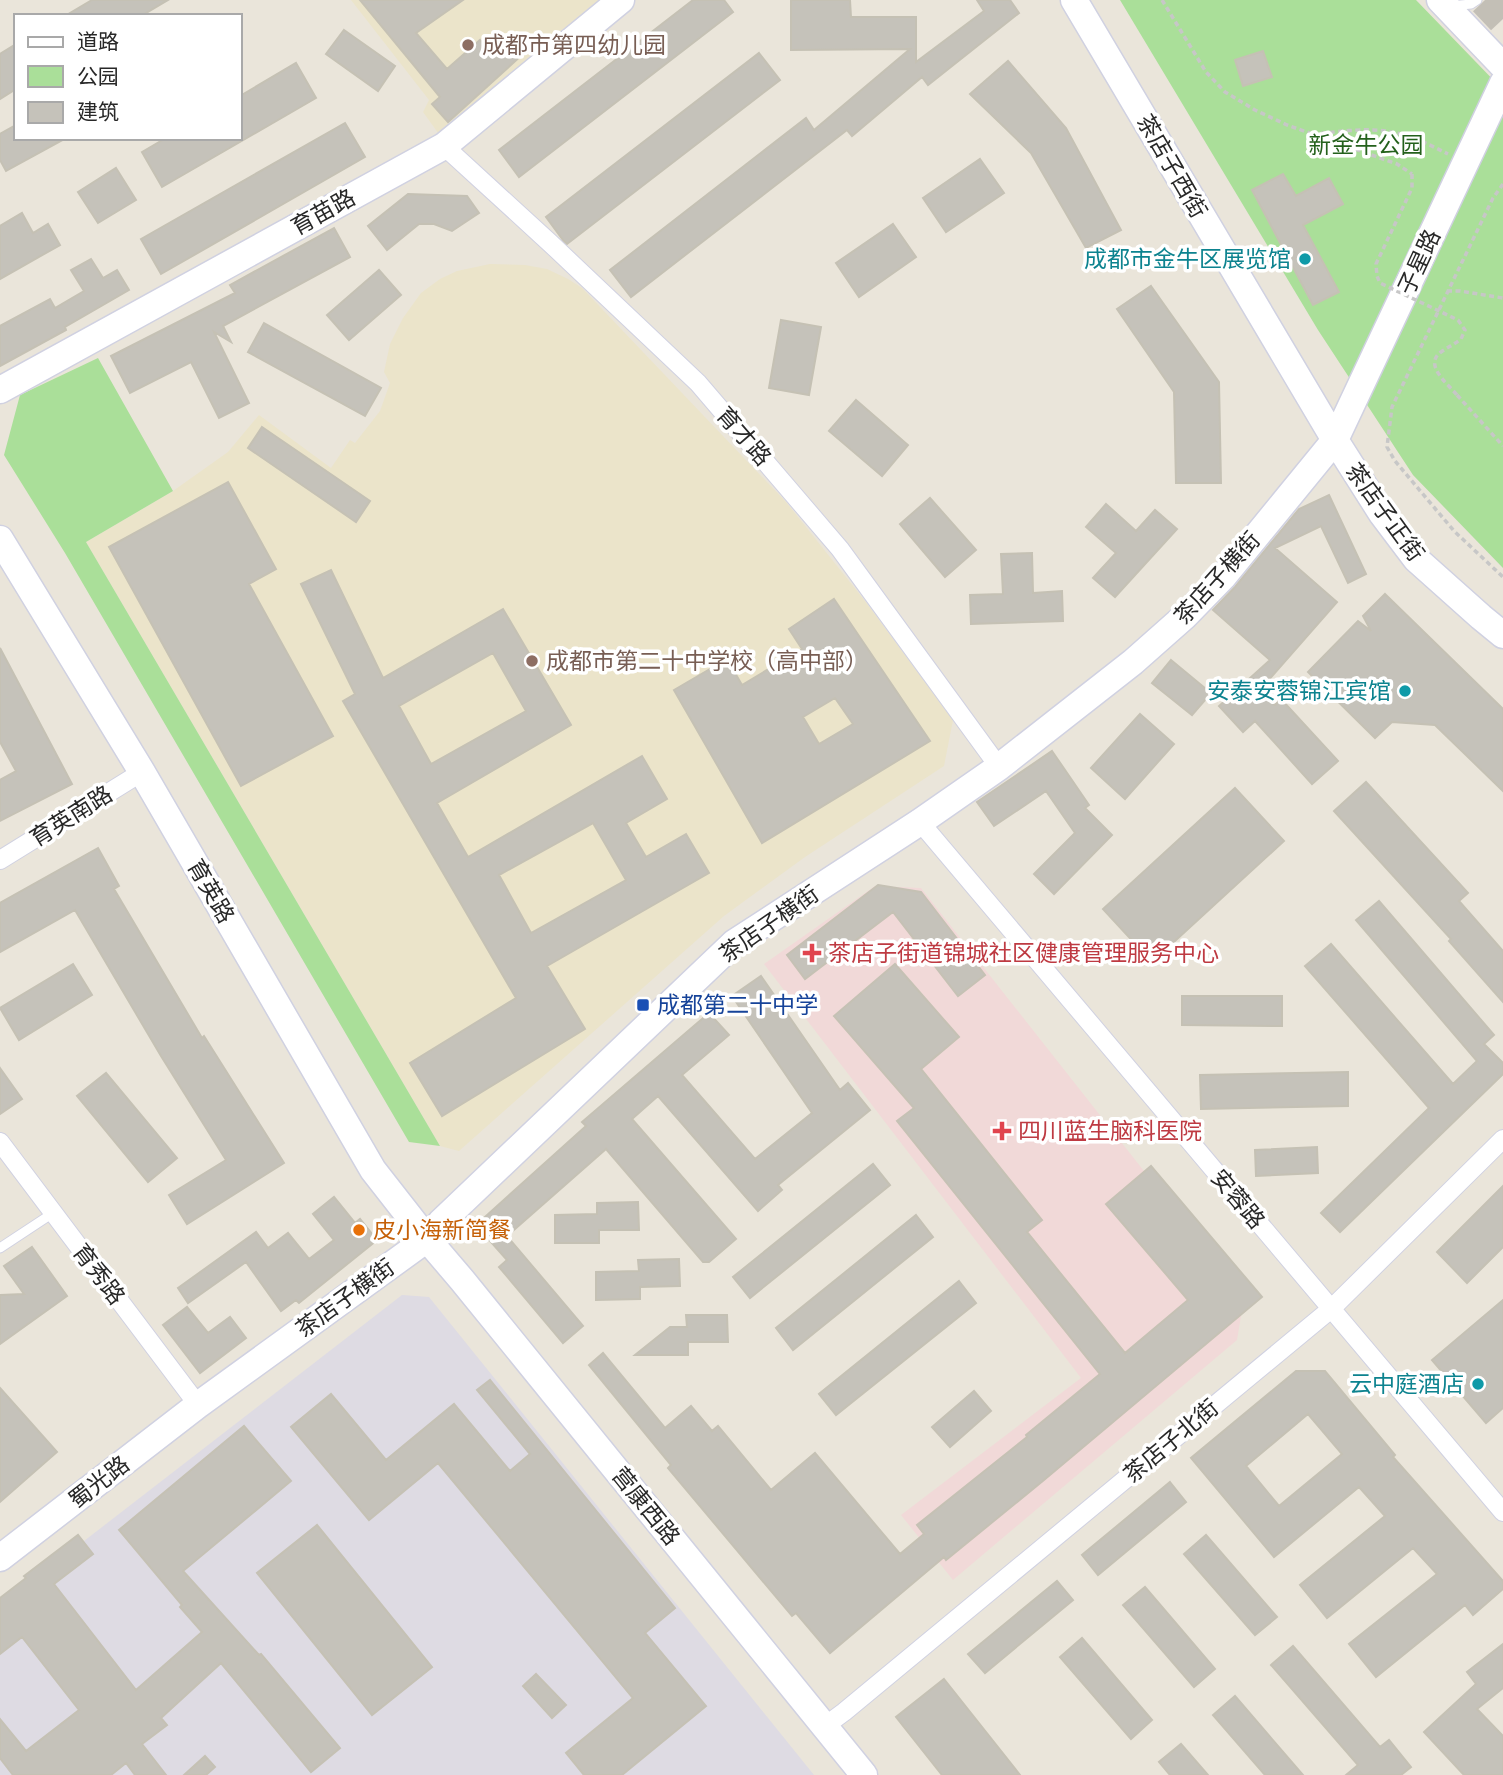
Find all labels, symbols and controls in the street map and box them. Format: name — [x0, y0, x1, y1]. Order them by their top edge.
legend — [14, 14, 242, 140]
text: 道路 — [77, 30, 119, 53]
place label: 成都市第四幼儿园 — [482, 32, 666, 58]
marker: 成都市第四幼儿园 — [460, 37, 476, 53]
text: 公园 — [77, 65, 119, 88]
text: 建筑 — [77, 100, 119, 123]
street label: 茶店子西街 — [1132, 110, 1212, 222]
park label: 新金牛公园 — [1309, 132, 1424, 158]
street label: 育苗路 — [287, 184, 359, 240]
street label: 子星路 — [1393, 225, 1445, 299]
place label: 成都市金牛区展览馆 — [1084, 246, 1291, 272]
marker: 成都市金牛区展览馆 — [1297, 251, 1313, 267]
street label: 育才路 — [712, 401, 776, 471]
street label: 茶店子正街 — [1341, 458, 1429, 566]
street label: 茶店子横街 — [1169, 527, 1265, 629]
place label: 成都市第二十中学校（高中部） — [546, 648, 868, 674]
marker: 成都市第二十中学校（高中部） — [524, 653, 540, 669]
place label: 安泰安蓉锦江宾馆 — [1207, 678, 1391, 704]
marker: 安泰安蓉锦江宾馆 — [1397, 683, 1413, 699]
street label: 育英南路 — [25, 781, 117, 851]
street label: 育英路 — [182, 855, 240, 927]
street label: 茶店子横街 — [714, 880, 824, 968]
place label: 茶店子街道锦城社区健康管理服务中心 — [828, 940, 1219, 966]
marker: 茶店子街道锦城社区健康管理服务中心 — [802, 943, 822, 963]
place label: 成都第二十中学 — [657, 992, 818, 1018]
marker: 成都第二十中学 — [635, 997, 651, 1013]
place label: 四川蓝生脑科医院 — [1018, 1118, 1202, 1144]
marker: 四川蓝生脑科医院 — [992, 1121, 1012, 1141]
street label: 安蓉路 — [1206, 1164, 1270, 1234]
place label: 皮小海新简餐 — [373, 1217, 511, 1243]
marker: 皮小海新简餐 — [351, 1222, 367, 1238]
street label: 育秀路 — [68, 1239, 130, 1309]
street label: 茶店子横街 — [291, 1254, 399, 1342]
place label: 云中庭酒店 — [1349, 1371, 1464, 1397]
marker: 云中庭酒店 — [1470, 1376, 1486, 1392]
street label: 茶店子北街 — [1119, 1394, 1223, 1488]
street label: 蜀光路 — [64, 1451, 134, 1513]
street label: 营康西路 — [607, 1462, 685, 1550]

